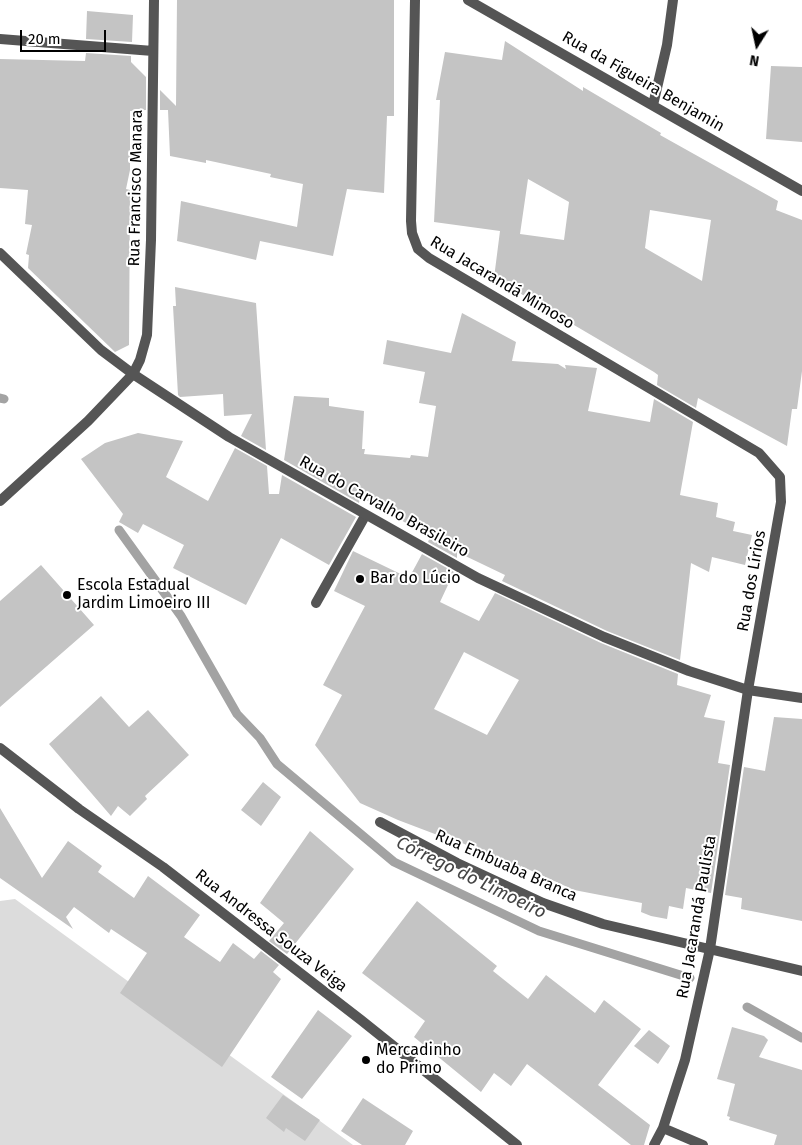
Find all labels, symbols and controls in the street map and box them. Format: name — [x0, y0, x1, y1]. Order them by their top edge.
scale bar — [22, 20, 109, 52]
north arrow — [732, 20, 782, 70]
street label: Rua da Figueira Benjamin — [558, 28, 728, 136]
text: 20 m — [28, 30, 61, 48]
text: N — [748, 51, 760, 69]
street label: Rua Francisco Manara — [125, 109, 147, 267]
street label: Rua Jacarandá Mimoso — [426, 232, 578, 334]
street label: Rua do Carvalho Brasileiro — [296, 452, 472, 562]
street label: Rua dos Lírios — [734, 529, 770, 633]
place label: Bar do Lúcio — [370, 569, 461, 589]
marker: Bar do Lúcio — [354, 573, 366, 585]
place label: Escola Estadual Jardim Limoeiro III — [77, 576, 211, 614]
marker: Escola Estadual Jardim Limoeiro III — [61, 589, 73, 601]
street label: Rua Embuaba Branca — [432, 826, 580, 906]
water label: Córrego do Limoeiro — [392, 832, 550, 924]
street label: Rua Jacarandá Paulista — [673, 834, 721, 1000]
street label: Rua Andressa Souza Veiga — [191, 866, 351, 996]
place label: Mercadinho do Primo — [376, 1041, 461, 1079]
marker: Mercadinho do Primo — [360, 1054, 372, 1066]

